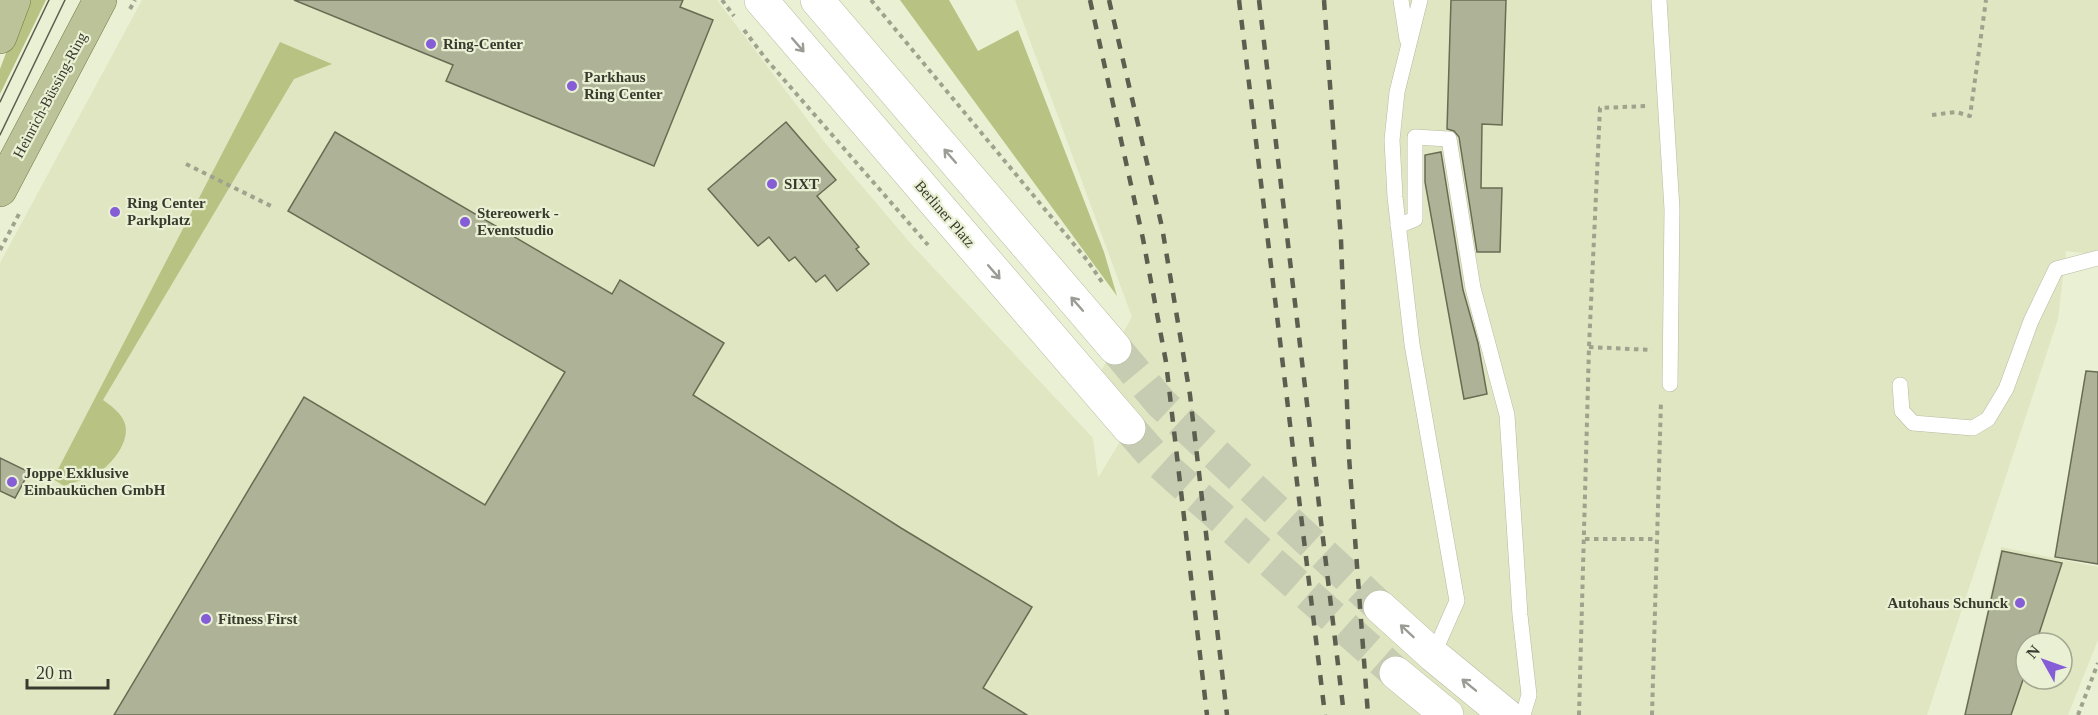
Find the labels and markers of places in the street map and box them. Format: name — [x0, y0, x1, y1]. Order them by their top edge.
place label: Ring-Center — [443, 36, 523, 52]
marker: Ring-Center — [424, 37, 438, 51]
place label: Parkhaus Ring Center — [584, 69, 663, 102]
marker: Parkhaus Ring Center — [565, 79, 579, 93]
place label: SIXT — [784, 176, 819, 192]
marker: SIXT — [765, 177, 779, 191]
place label: Ring Center Parkplatz — [127, 195, 206, 228]
marker: Ring Center Parkplatz — [108, 205, 122, 219]
place label: Stereowerk - Eventstudio — [477, 205, 559, 238]
marker: Stereowerk - Eventstudio — [458, 215, 472, 229]
place label: Joppe Exklusive Einbauküchen GmbH — [24, 465, 166, 498]
marker: Joppe Exklusive Einbauküchen GmbH — [5, 475, 19, 489]
place label: Autohaus Schunck — [1888, 595, 2009, 611]
marker: Autohaus Schunck — [2013, 596, 2027, 610]
place label: Fitness First — [218, 611, 298, 627]
marker: Fitness First — [199, 612, 213, 626]

